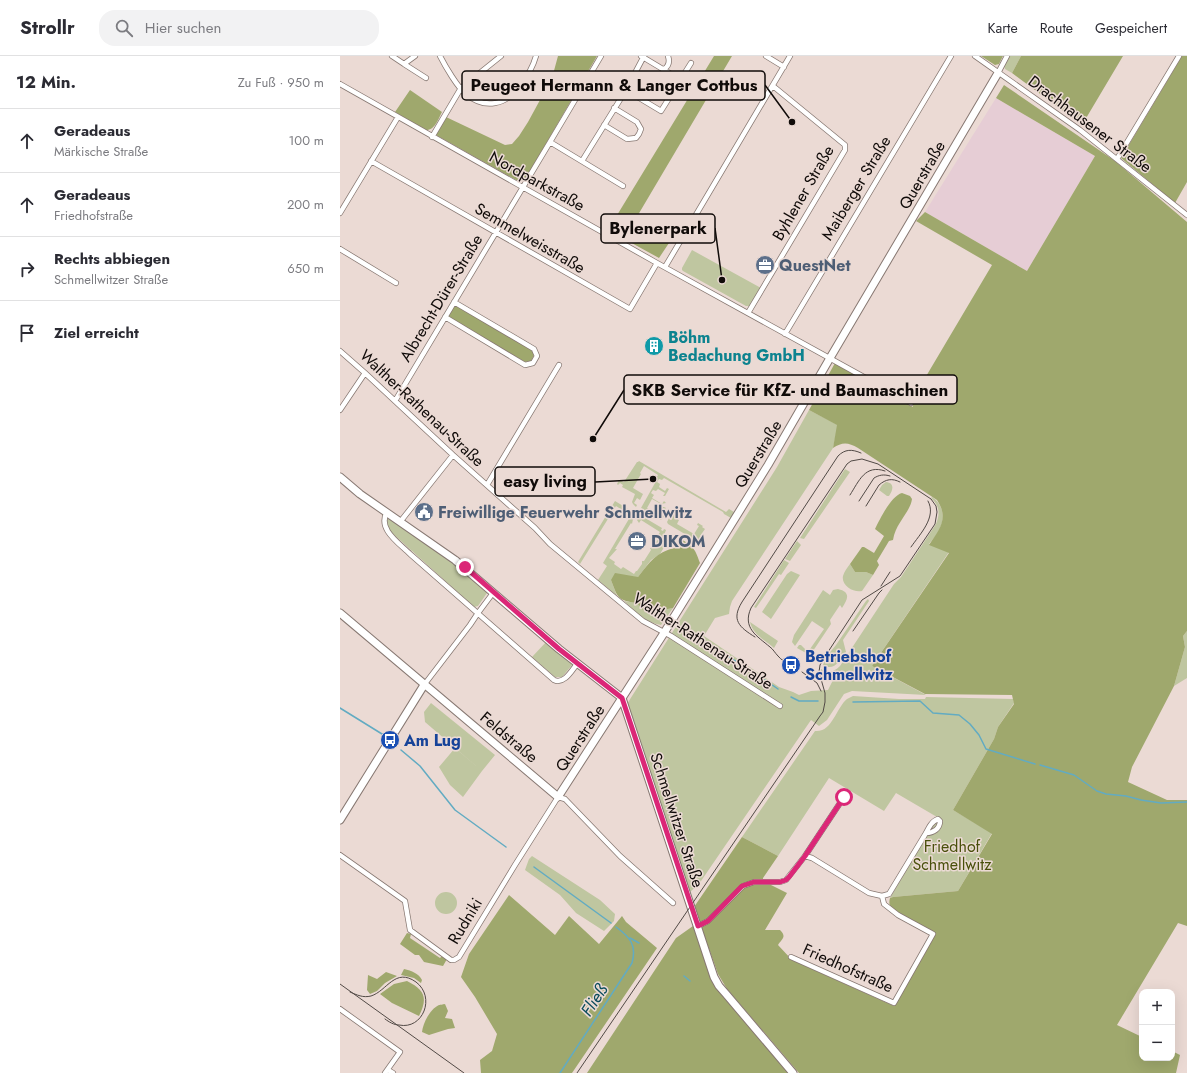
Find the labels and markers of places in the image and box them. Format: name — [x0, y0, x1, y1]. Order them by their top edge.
callout: Peugeot Hermann & Langer Cottbus — [462, 71, 765, 100]
callout: Bylenerpark — [601, 214, 715, 243]
office icon: QuestNet — [754, 254, 776, 276]
place label: QuestNet — [779, 254, 851, 277]
place label: Böhm Bedachung GmbH — [668, 326, 805, 367]
building icon: Böhm Bedachung GmbH — [643, 335, 665, 357]
callout: SKB Service für KfZ- und Baumaschinen — [624, 375, 957, 404]
callout: easy living — [495, 467, 595, 496]
public building icon: Freiwillige Feuerwehr Schmellwitz — [413, 501, 435, 523]
place label: Freiwillige Feuerwehr Schmellwitz — [438, 501, 693, 524]
office icon: DIKOM — [626, 530, 648, 552]
place label: DIKOM — [651, 530, 706, 553]
place label: Betriebshof Schmellwitz — [805, 645, 894, 686]
bus stop icon: Betriebshof Schmellwitz — [780, 654, 802, 676]
bus stop icon: Am Lug — [379, 729, 401, 751]
place label: Am Lug — [403, 729, 461, 752]

